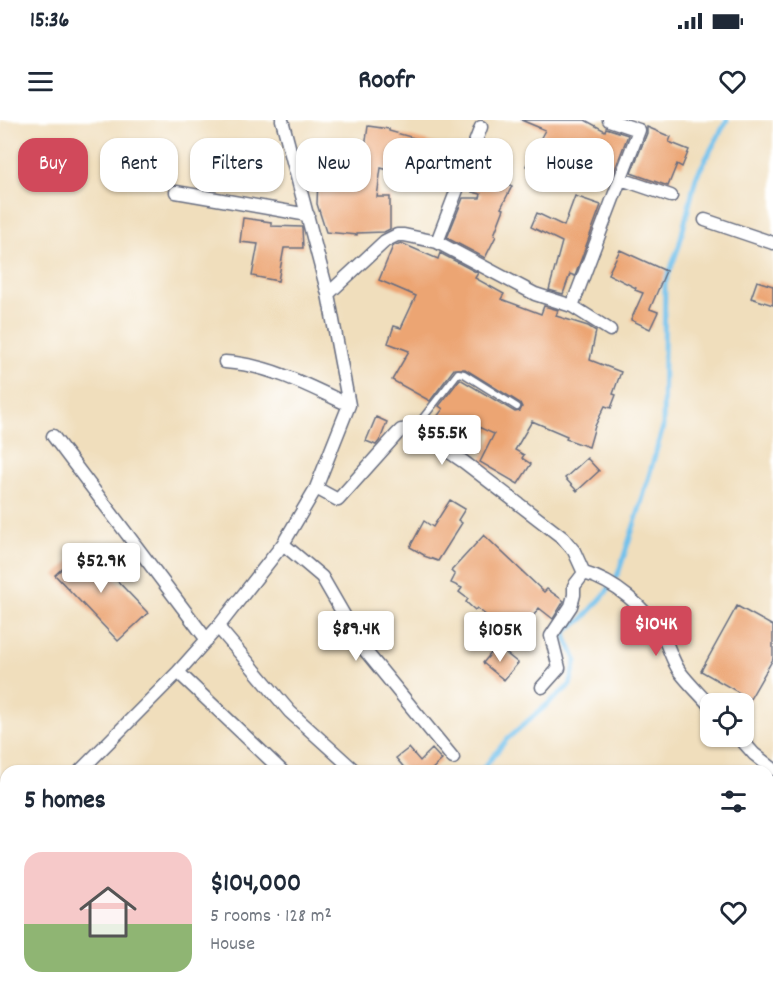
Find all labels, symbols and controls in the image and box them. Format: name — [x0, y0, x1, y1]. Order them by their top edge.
text: 15:36 — [30, 6, 69, 37]
text: Roofr — [358, 62, 415, 101]
icon: menu — [24, 65, 57, 98]
icon: heart — [716, 65, 749, 98]
chip: Buy — [18, 138, 88, 192]
chip: Rent — [100, 138, 178, 192]
chip: Filters — [190, 138, 284, 192]
chip: New — [296, 138, 371, 192]
chip: Apartment — [383, 138, 513, 192]
chip: House — [525, 138, 614, 192]
pin: $55.5K — [393, 415, 491, 466]
text: $55.5K — [417, 420, 467, 448]
pin: $52.9K — [52, 543, 150, 594]
text: $52.9K — [76, 548, 126, 576]
pin: $104K — [614, 606, 698, 657]
pin: $89.4K — [307, 611, 405, 662]
text: $104K — [635, 611, 677, 639]
pin: $105K — [458, 612, 542, 663]
text: $89.4K — [332, 616, 380, 644]
text: $105K — [478, 617, 522, 645]
map controls — [700, 693, 754, 747]
button: locate — [700, 693, 754, 747]
text: 5 homes — [24, 783, 106, 820]
icon: filters — [717, 785, 750, 818]
text: $104,000 — [210, 866, 301, 903]
icon: home — [72, 876, 144, 948]
icon: heart — [717, 896, 750, 929]
text: 5 rooms · 128 m² — [210, 903, 332, 931]
text: House — [210, 931, 255, 959]

